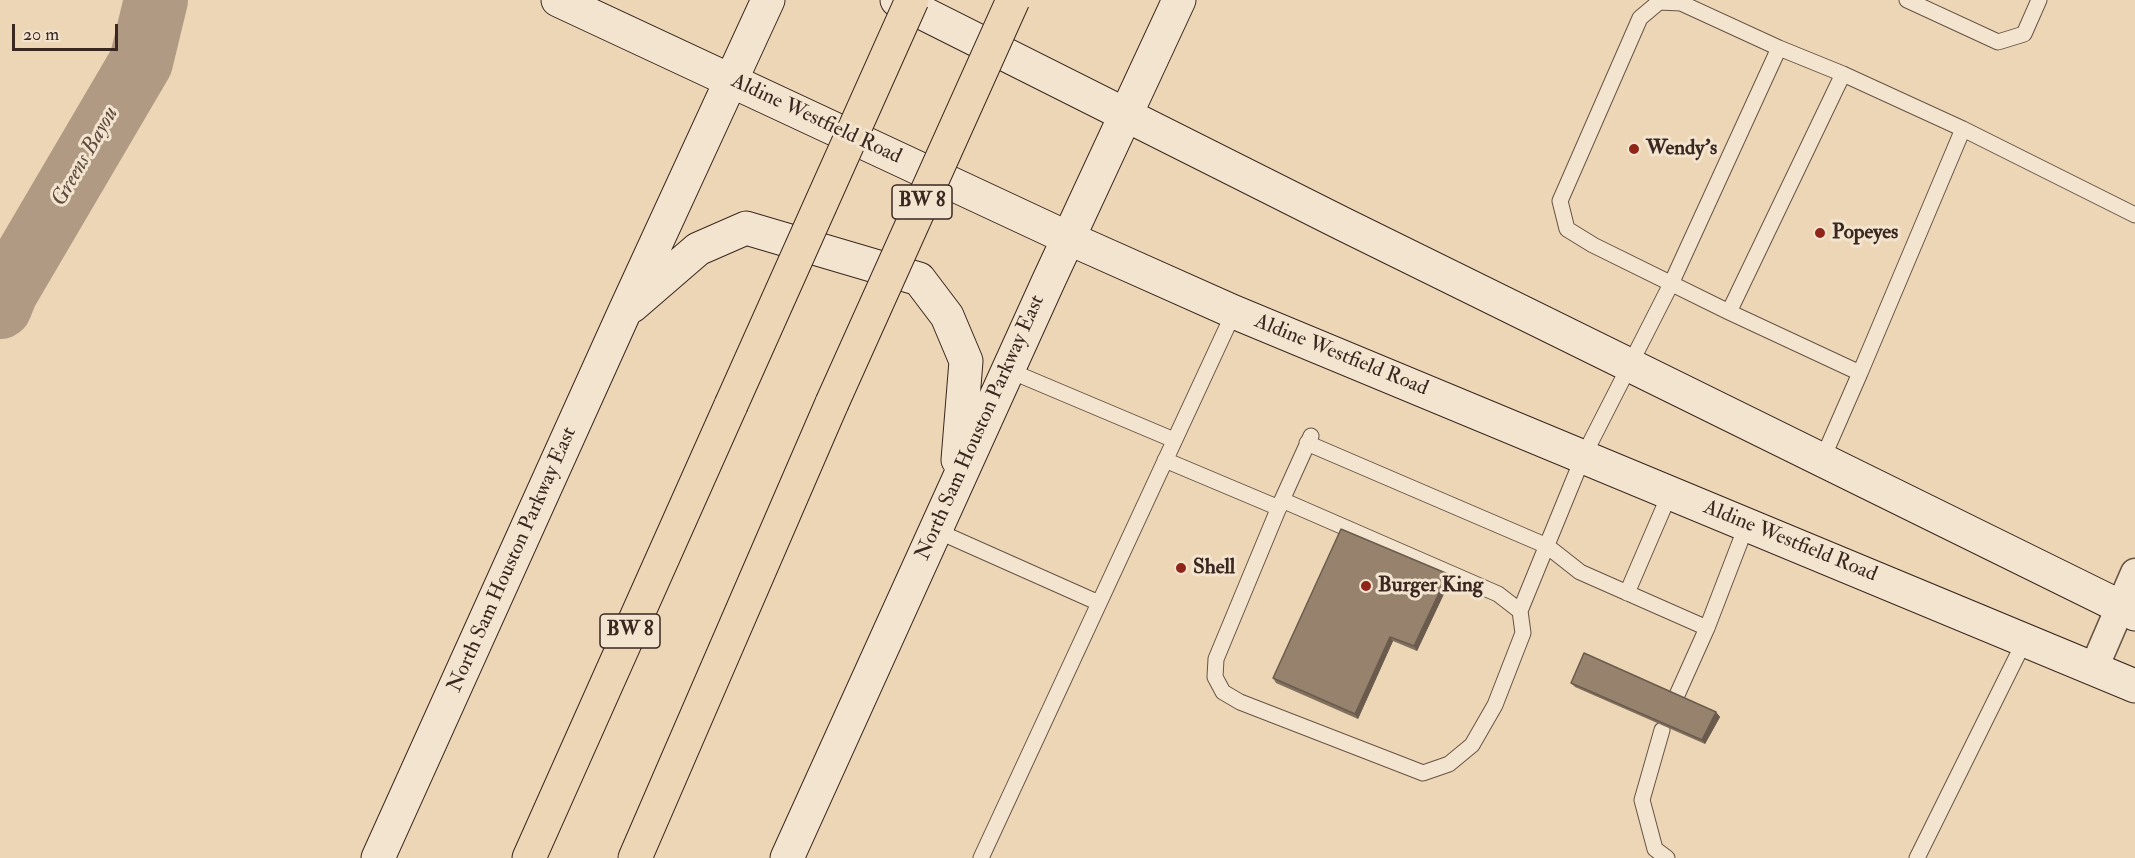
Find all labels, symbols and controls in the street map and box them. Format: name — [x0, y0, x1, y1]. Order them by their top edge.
scale bar — [15, 12, 122, 50]
text: 20 m — [23, 23, 59, 46]
street label: Aldine Westfield Road — [727, 69, 905, 171]
water label: Greens Bayou — [47, 103, 125, 211]
place label: Wendy's — [1646, 136, 1717, 162]
marker: Wendy's — [1627, 142, 1641, 156]
road number: BW 8 — [892, 185, 952, 219]
place label: Popeyes — [1832, 220, 1898, 246]
marker: Popeyes — [1813, 226, 1827, 240]
street label: North Sam Houston Parkway East — [911, 292, 1051, 564]
street label: Aldine Westfield Road — [1250, 310, 1432, 402]
street label: North Sam Houston Parkway East — [443, 424, 583, 696]
street label: Aldine Westfield Road — [1699, 496, 1881, 588]
place label: Shell — [1193, 555, 1235, 581]
marker: Shell — [1174, 561, 1188, 575]
place label: Burger King — [1378, 573, 1483, 599]
marker: Burger King — [1359, 579, 1373, 593]
road number: BW 8 — [600, 614, 660, 648]

